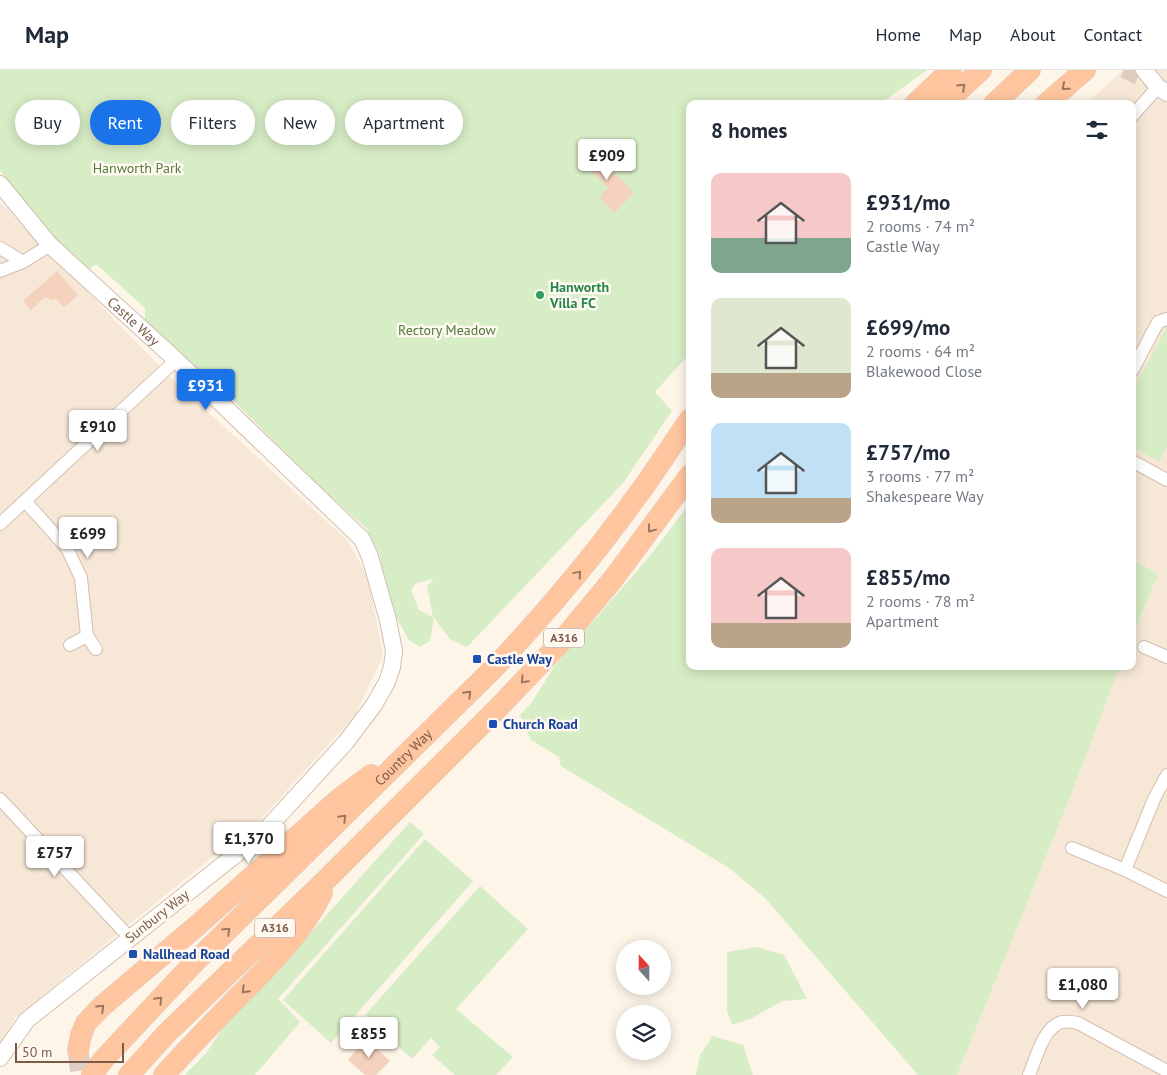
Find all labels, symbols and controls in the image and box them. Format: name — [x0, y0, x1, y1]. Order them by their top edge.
text: Map — [25, 19, 69, 50]
text: Home — [875, 23, 921, 46]
text: Map — [949, 23, 982, 46]
text: About — [1010, 23, 1056, 46]
text: Contact — [1084, 23, 1142, 46]
one-way arrow — [1062, 81, 1071, 90]
one-way arrow — [957, 84, 966, 93]
chip: Buy — [15, 100, 80, 145]
chip: Rent — [90, 100, 161, 145]
chip: Filters — [171, 100, 255, 145]
chip: New — [265, 100, 335, 145]
chip: Apartment — [345, 100, 463, 145]
icon: filters — [1083, 116, 1111, 144]
text: 8 homes — [711, 117, 787, 144]
pin: £909 — [577, 138, 637, 181]
text: £909 — [589, 145, 625, 165]
park label: Hanworth Park — [93, 159, 182, 177]
text: £931/mo — [866, 189, 950, 216]
icon: home — [751, 193, 811, 253]
text: 2 rooms · 74 m² — [866, 216, 975, 236]
text: Castle Way — [866, 236, 940, 256]
place label: Hanworth Villa FC — [549, 278, 609, 312]
marker: Hanworth Villa FC — [534, 289, 546, 301]
street label: Castle Way — [104, 293, 164, 350]
text: £699/mo — [866, 314, 950, 341]
icon: home — [751, 318, 811, 378]
park label: Rectory Meadow — [398, 321, 497, 339]
text: 2 rooms · 64 m² — [866, 341, 975, 361]
text: Blakewood Close — [866, 361, 982, 381]
pin: £931 — [176, 368, 236, 411]
text: £931 — [188, 375, 224, 395]
pin: £910 — [68, 410, 128, 452]
text: £910 — [80, 416, 116, 436]
text: £757/mo — [866, 439, 950, 466]
icon: home — [751, 443, 811, 503]
text: 3 rooms · 77 m² — [866, 466, 974, 486]
text: Shakespeare Way — [866, 486, 984, 506]
pin: £699 — [58, 516, 118, 559]
text: £699 — [70, 523, 106, 543]
one-way arrow — [648, 523, 657, 533]
text: £855/mo — [866, 564, 950, 591]
icon: home — [751, 568, 811, 628]
one-way arrow — [572, 571, 580, 580]
text: 2 rooms · 78 m² — [866, 591, 975, 611]
text: Apartment — [866, 611, 939, 631]
road number: A316 — [544, 628, 584, 648]
place label: Castle Way — [487, 650, 552, 668]
marker: Castle Way — [471, 653, 483, 665]
one-way arrow — [521, 675, 530, 684]
one-way arrow — [463, 691, 472, 700]
place label: Church Road — [503, 715, 578, 733]
marker: Church Road — [487, 718, 499, 730]
street label: Country Way — [371, 725, 436, 790]
one-way arrow — [337, 815, 346, 824]
pin: £1,370 — [208, 822, 290, 864]
text: £1,370 — [224, 828, 274, 848]
pin: £757 — [25, 836, 85, 878]
text: £757 — [37, 842, 73, 862]
street label: Sunbury Way — [121, 885, 193, 947]
road number: A316 — [255, 918, 295, 938]
one-way arrow — [221, 928, 230, 937]
north arrow — [616, 940, 671, 995]
map controls — [616, 940, 671, 1060]
place label: Nallhead Road — [143, 945, 230, 963]
marker: Nallhead Road — [127, 948, 139, 960]
pin: £1,080 — [1042, 968, 1124, 1010]
text: £1,080 — [1058, 974, 1108, 994]
one-way arrow — [242, 984, 251, 993]
one-way arrow — [153, 996, 162, 1005]
one-way arrow — [95, 1005, 104, 1014]
button: layers — [616, 1005, 671, 1060]
pin: £855 — [339, 1016, 399, 1059]
text: £855 — [351, 1023, 387, 1043]
scale bar — [15, 1040, 124, 1063]
text: 50 m — [22, 1043, 52, 1061]

